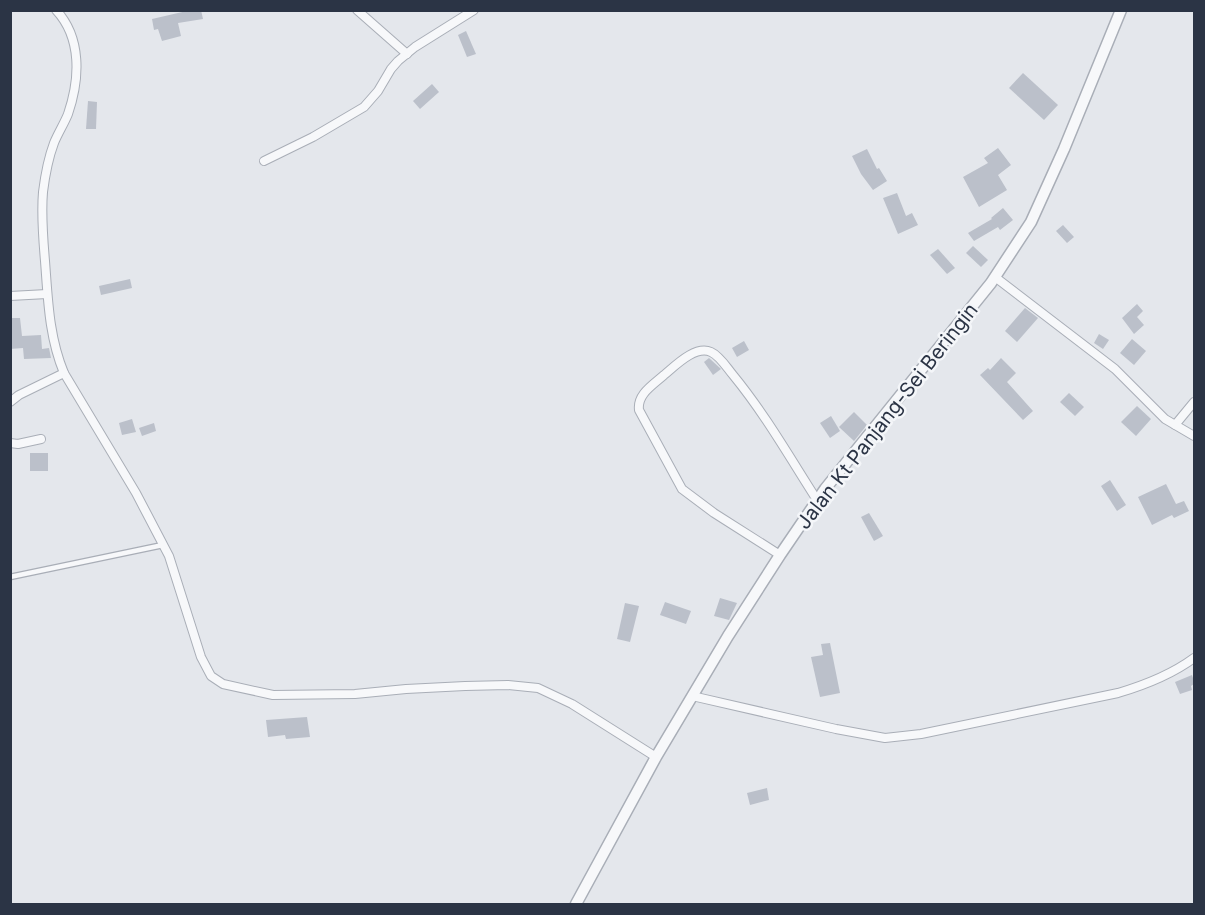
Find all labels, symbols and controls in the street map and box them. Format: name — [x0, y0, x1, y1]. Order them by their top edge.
street label: Jalan Kt Panjang-Sei Beringin — [791, 298, 983, 534]

